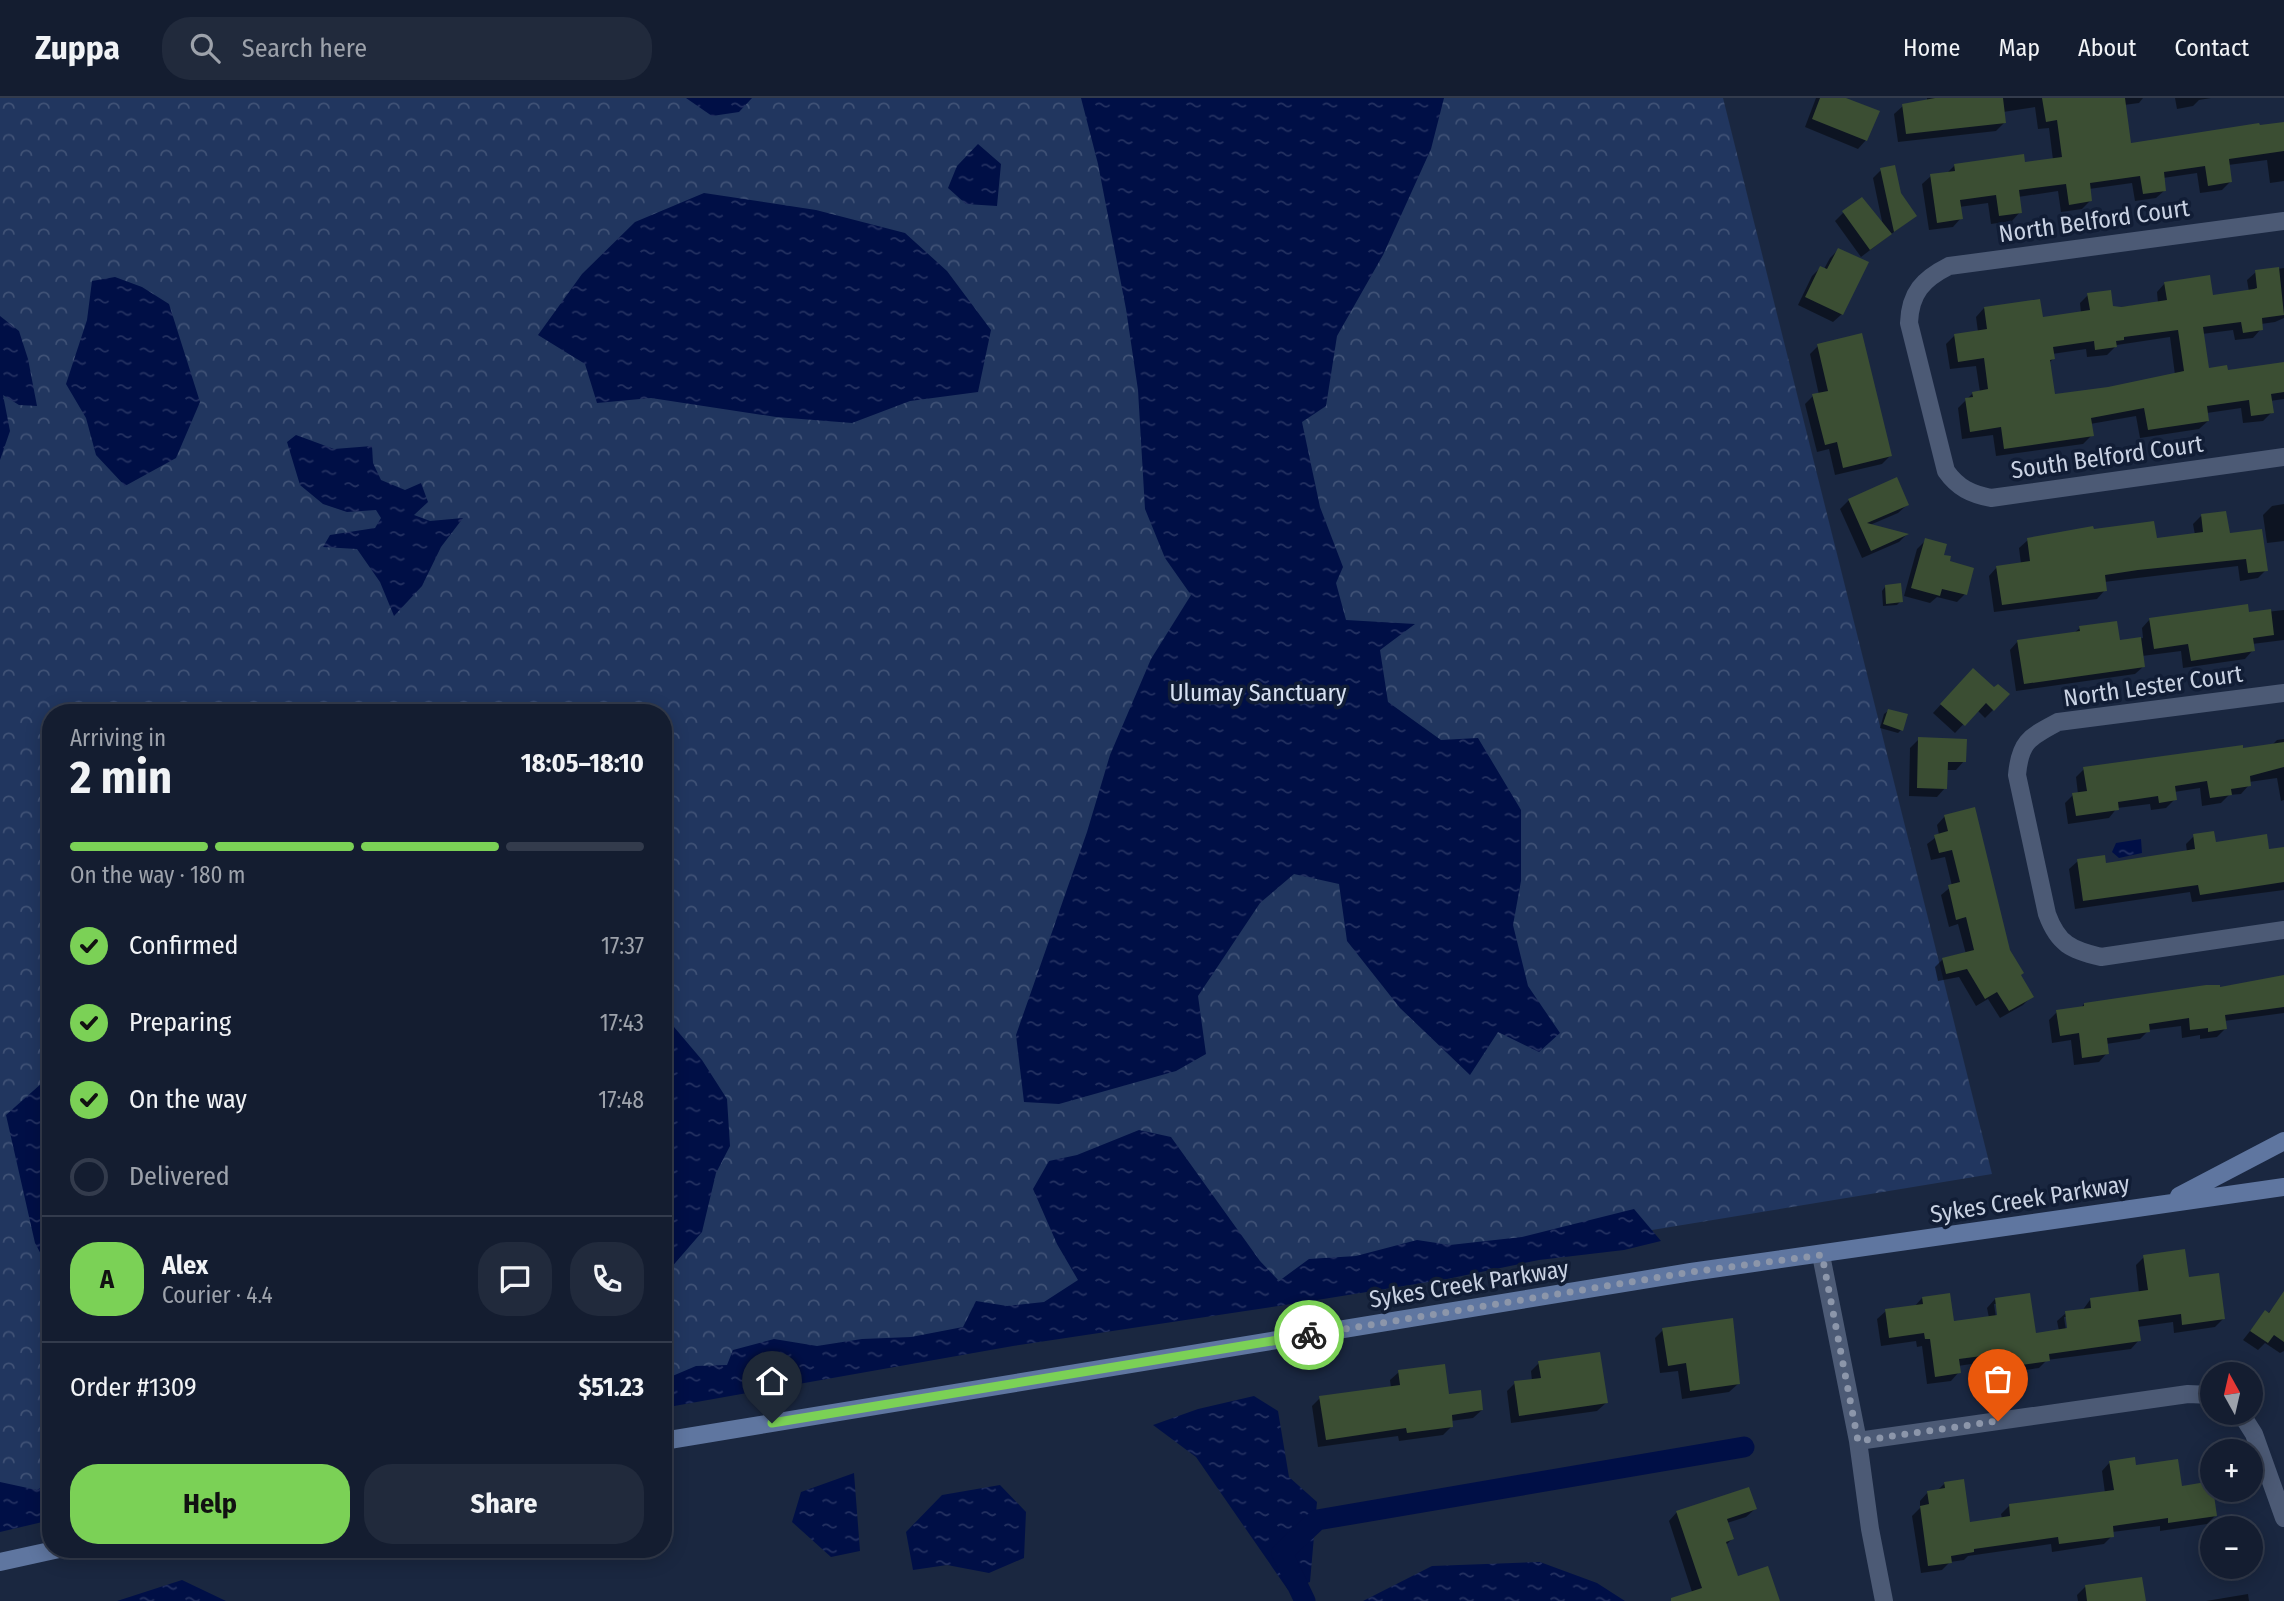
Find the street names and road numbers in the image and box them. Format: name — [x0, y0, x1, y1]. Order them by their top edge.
street label: North Belford Court — [1997, 194, 2191, 248]
street label: South Belford Court — [2009, 430, 2205, 484]
street label: North Lester Court — [2062, 660, 2244, 712]
street label: Sykes Creek Parkway — [1928, 1169, 2132, 1229]
street label: Sykes Creek Parkway — [1367, 1254, 1571, 1314]

